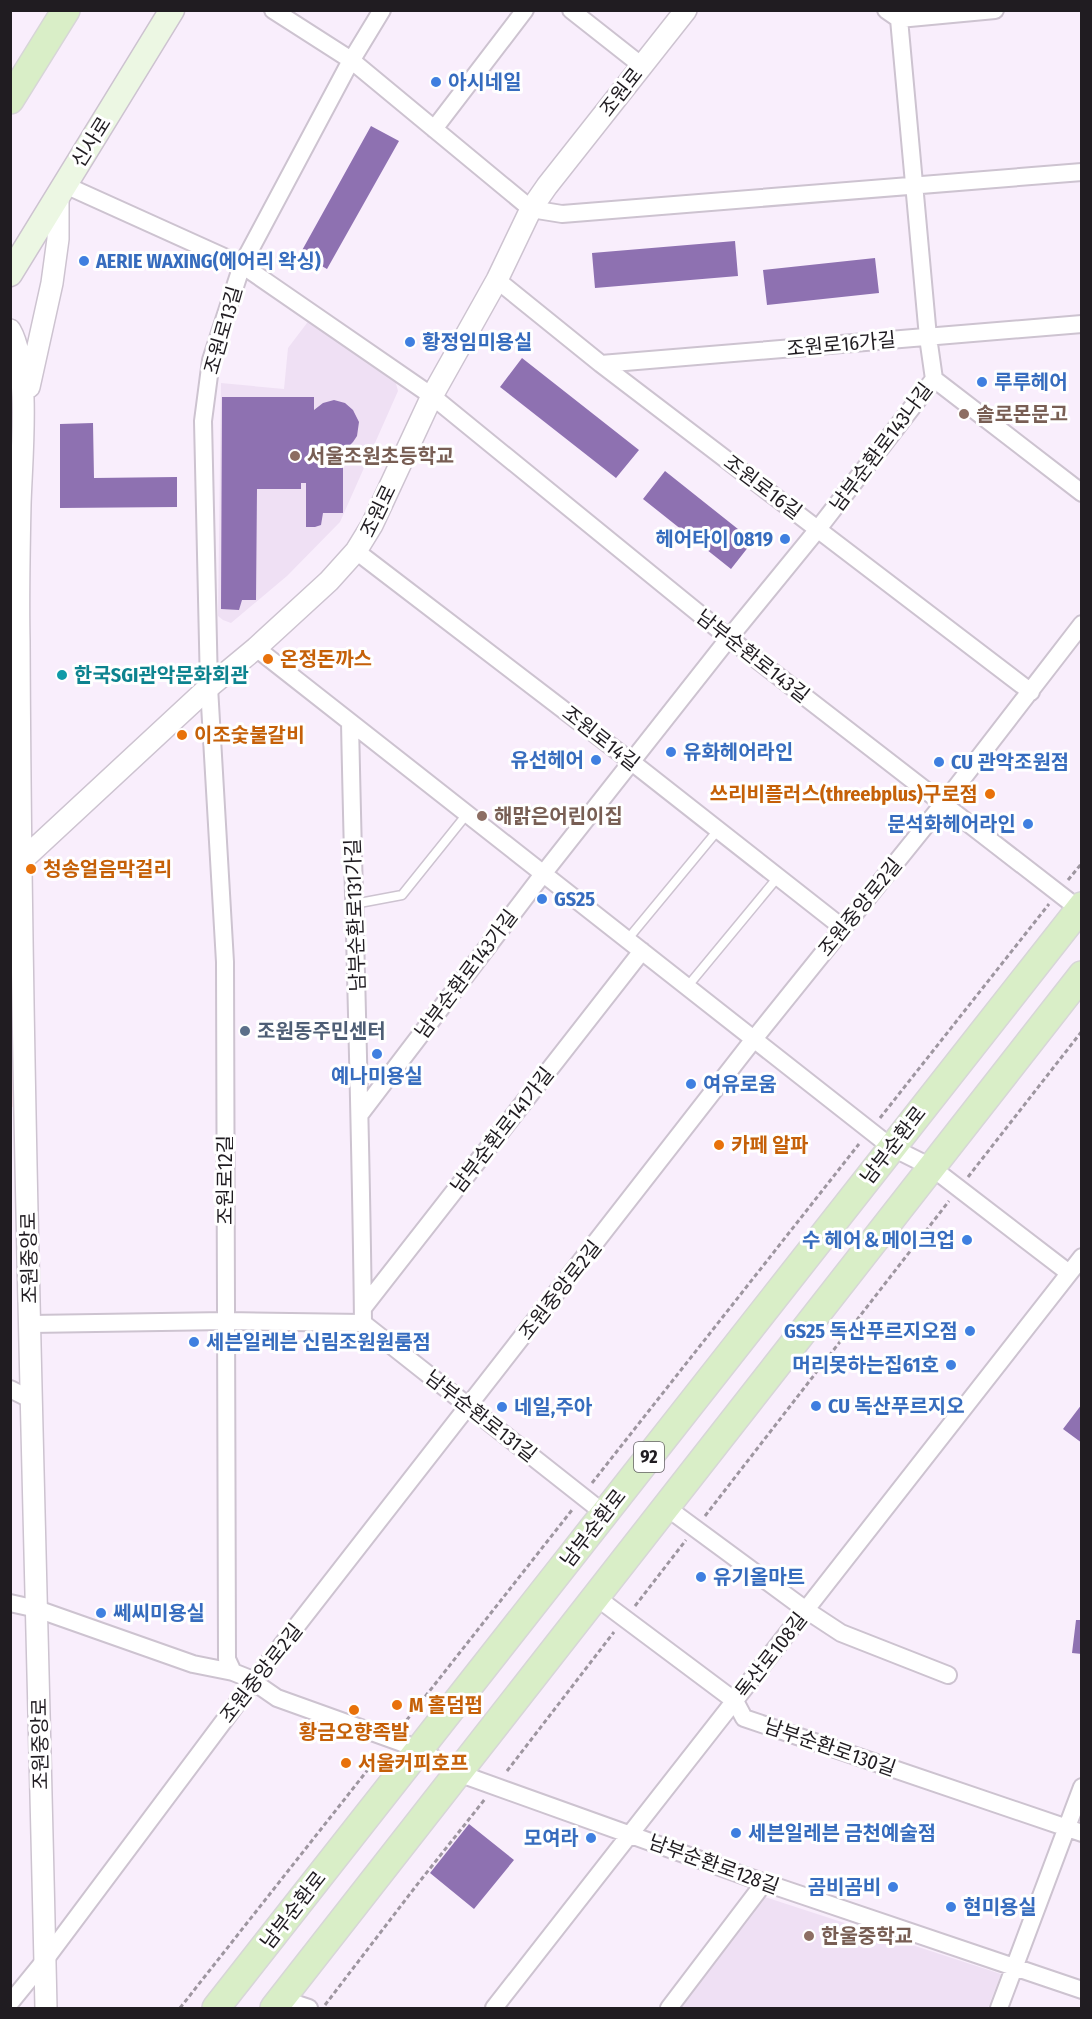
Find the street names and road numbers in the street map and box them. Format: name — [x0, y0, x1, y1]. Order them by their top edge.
street label: 조원로 — [595, 63, 647, 121]
street label: 신사로 — [66, 112, 116, 172]
street label: 조원로13길 — [199, 283, 247, 377]
street label: 조원로16가길 — [785, 327, 897, 361]
street label: 남부순환로143나길 — [825, 378, 937, 516]
street label: 조원로16길 — [719, 450, 807, 524]
street label: 조원로 — [355, 481, 401, 541]
street label: 남부순환로143길 — [692, 604, 814, 708]
street label: 조원로14길 — [558, 701, 644, 775]
street label: 남부순환로131가길 — [340, 838, 370, 992]
street label: 조원중앙로2길 — [813, 853, 907, 961]
street label: 남부순환로143가길 — [410, 905, 522, 1043]
street label: 남부순환로141가길 — [445, 1062, 559, 1198]
street label: 남부순환로 — [855, 1101, 931, 1189]
street label: 조원로12길 — [213, 1135, 237, 1225]
street label: 조원중앙로 — [16, 1212, 42, 1304]
street label: 조원중앙로2길 — [514, 1236, 606, 1344]
street label: 남부순환로131길 — [421, 1365, 541, 1467]
road number: 92 — [634, 1442, 664, 1472]
street label: 남부순환로 — [555, 1484, 631, 1572]
street label: 독산로108길 — [730, 1607, 812, 1703]
street label: 조원중앙로2길 — [215, 1619, 307, 1727]
street label: 조원중앙로 — [27, 1698, 53, 1790]
street label: 남부순환로130길 — [761, 1713, 899, 1781]
street label: 남부순환로128길 — [646, 1829, 782, 1899]
street label: 남부순환로 — [255, 1866, 331, 1954]

